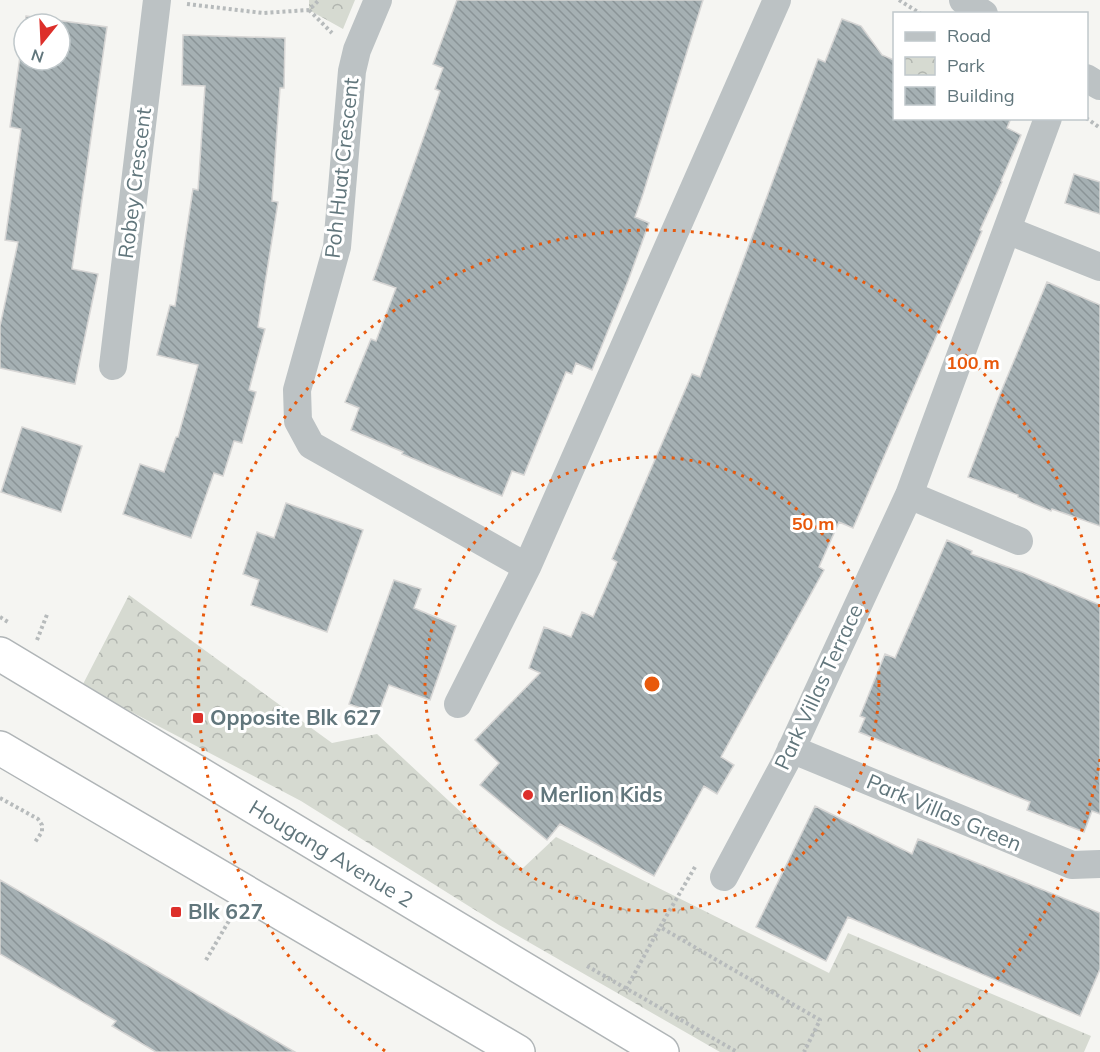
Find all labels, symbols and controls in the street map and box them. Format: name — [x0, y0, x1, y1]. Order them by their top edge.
north arrow — [12, 12, 72, 72]
legend — [893, 12, 1088, 120]
text: Road — [947, 24, 991, 47]
text: N — [29, 45, 46, 68]
text: Park — [947, 54, 986, 77]
street label: Poh Huat Crescent — [319, 76, 363, 260]
text: Building — [947, 84, 1015, 107]
street label: Robey Crescent — [112, 106, 156, 260]
text: 100 m — [946, 351, 1000, 374]
text: 50 m — [792, 512, 834, 535]
street label: Park Villas Terrace — [768, 600, 868, 773]
centre of rings — [642, 674, 662, 694]
place label: Opposite Blk 627 — [210, 704, 381, 730]
marker: Opposite Blk 627 — [191, 711, 205, 725]
street label: Park Villas Green — [863, 768, 1026, 856]
place label: Merlion Kids — [540, 781, 663, 807]
marker: Merlion Kids — [521, 788, 535, 802]
street label: Hougang Avenue 2 — [245, 794, 418, 912]
place label: Blk 627 — [188, 898, 263, 924]
marker: Blk 627 — [169, 905, 183, 919]

